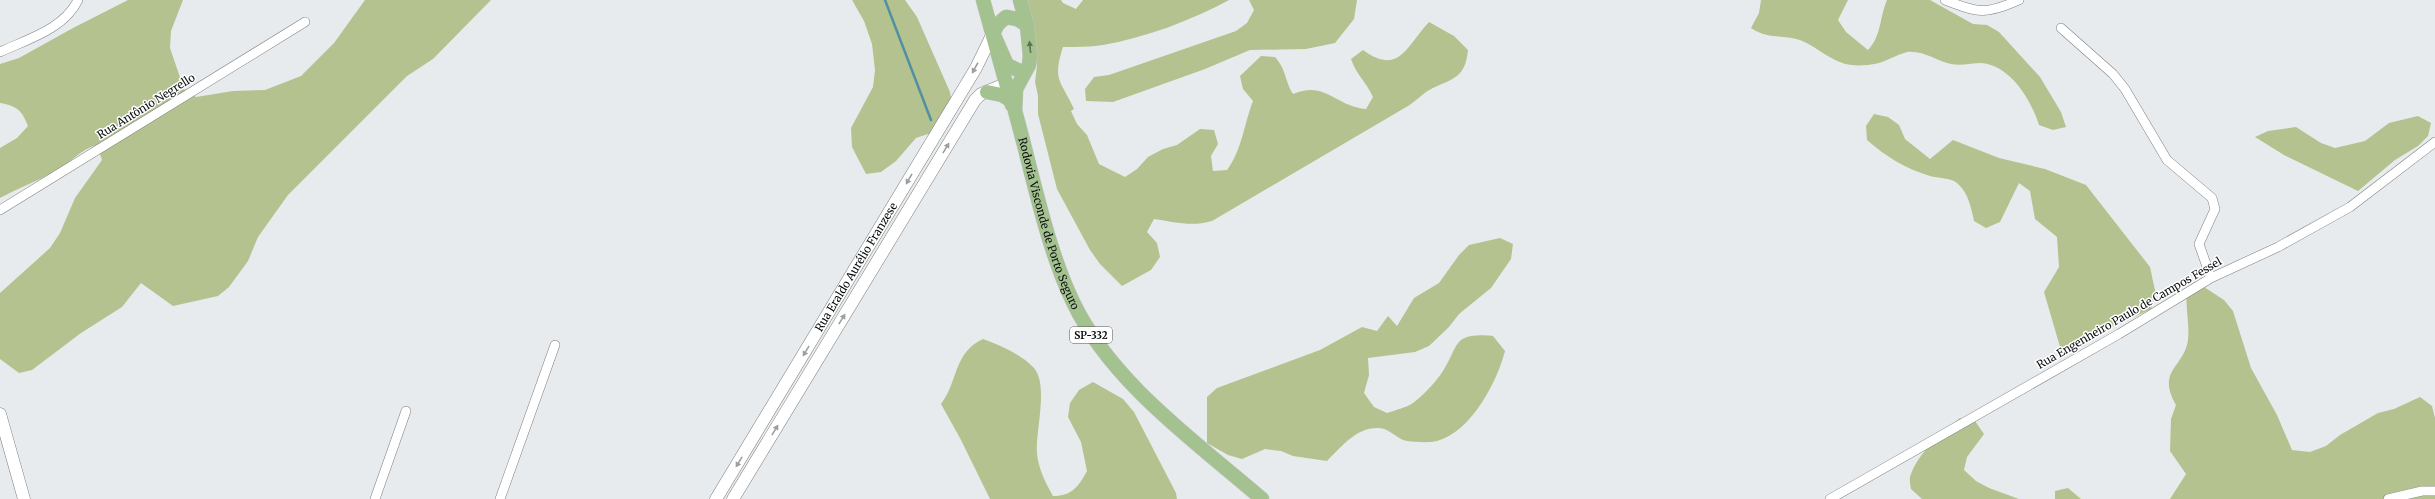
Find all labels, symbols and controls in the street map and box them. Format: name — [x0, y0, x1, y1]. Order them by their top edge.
one-way arrow — [1026, 41, 1033, 53]
one-way arrow — [972, 62, 979, 74]
street label: Rua Antônio Negrello — [95, 70, 198, 142]
street label: Rodovia Visconde de Porto Seguro — [1015, 136, 1083, 312]
one-way arrow — [943, 142, 950, 154]
one-way arrow — [905, 173, 912, 185]
street label: Rua Eraldo Aurélio Franzese — [812, 200, 900, 334]
street label: Rua Engenheiro Paulo de Campos Fessel — [2034, 254, 2224, 372]
one-way arrow — [838, 313, 846, 324]
road number: SP-332 — [1070, 327, 1112, 343]
one-way arrow — [802, 346, 810, 356]
one-way arrow — [771, 424, 778, 436]
one-way arrow — [735, 456, 742, 468]

